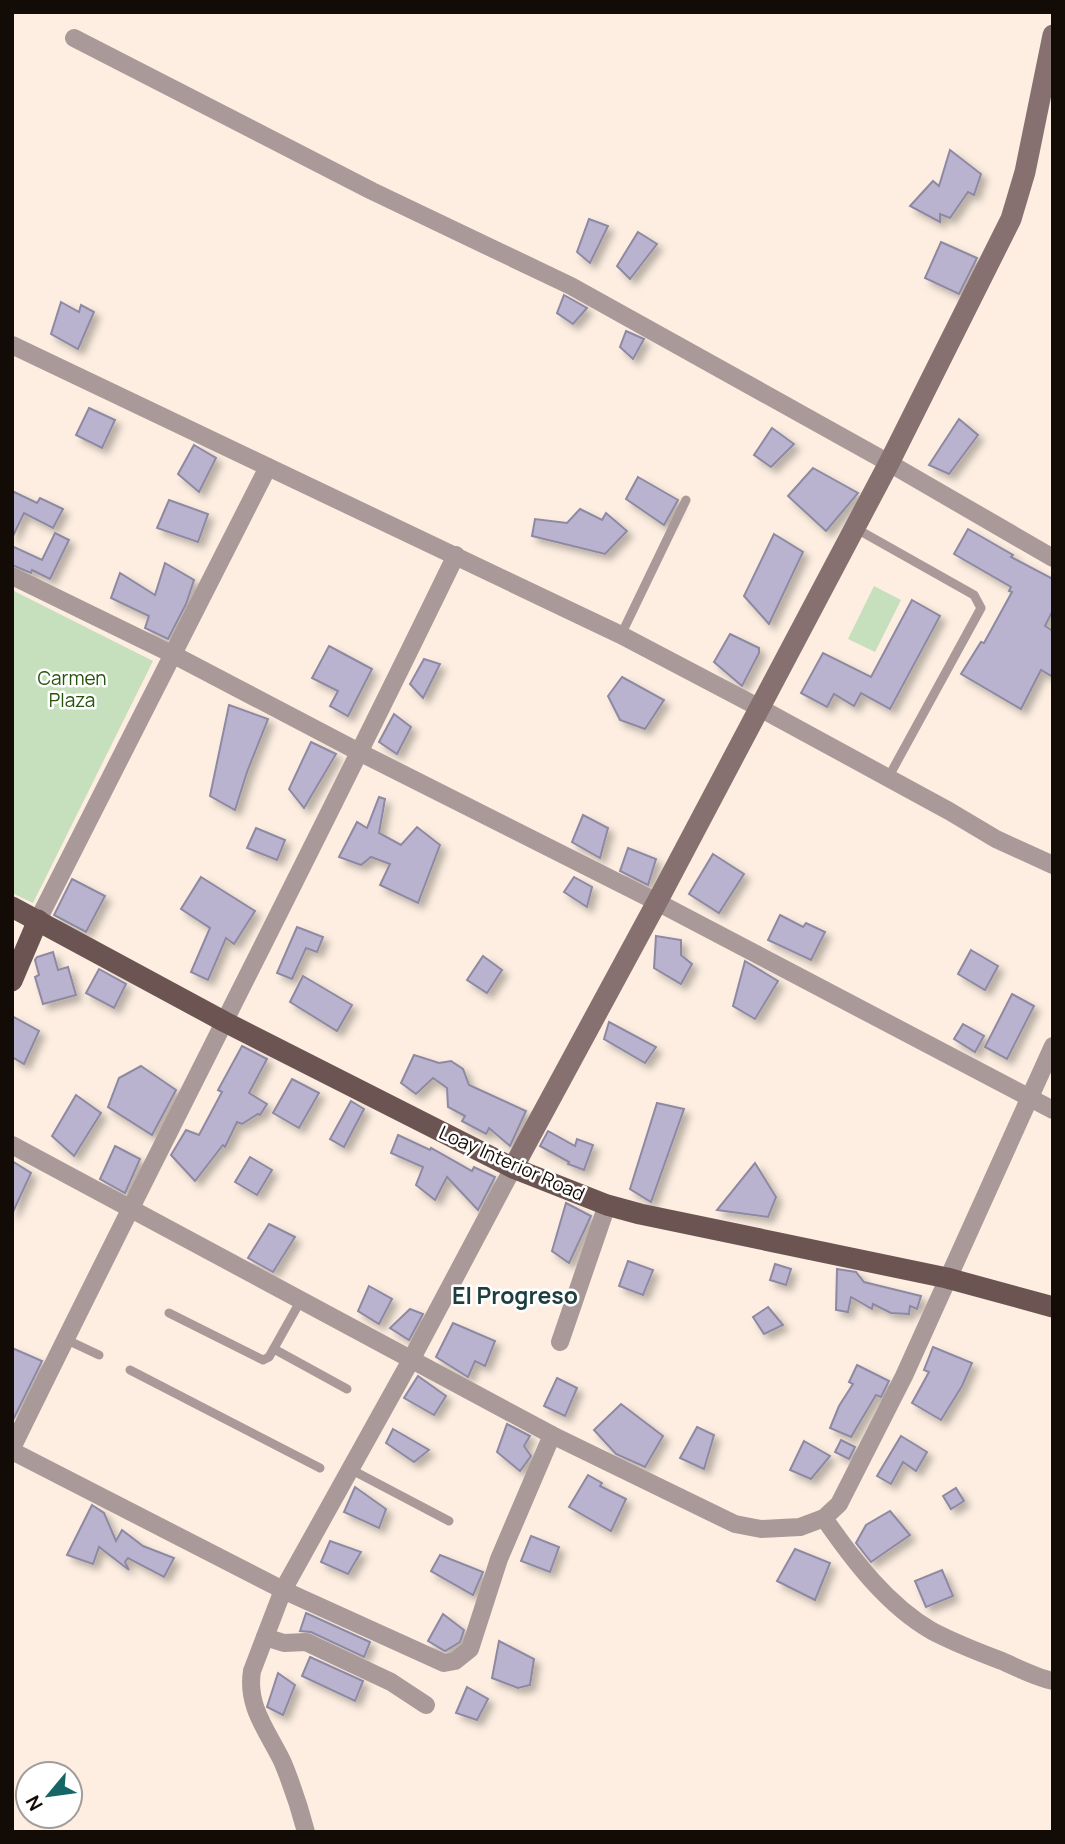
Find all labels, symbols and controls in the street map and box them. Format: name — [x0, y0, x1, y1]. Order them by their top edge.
park label: Carmen Plaza — [37, 665, 107, 713]
street label: Loay Interior Road — [435, 1119, 589, 1207]
district label: El Progreso — [452, 1279, 578, 1311]
north arrow — [14, 1760, 84, 1830]
text: N — [19, 1791, 49, 1816]

